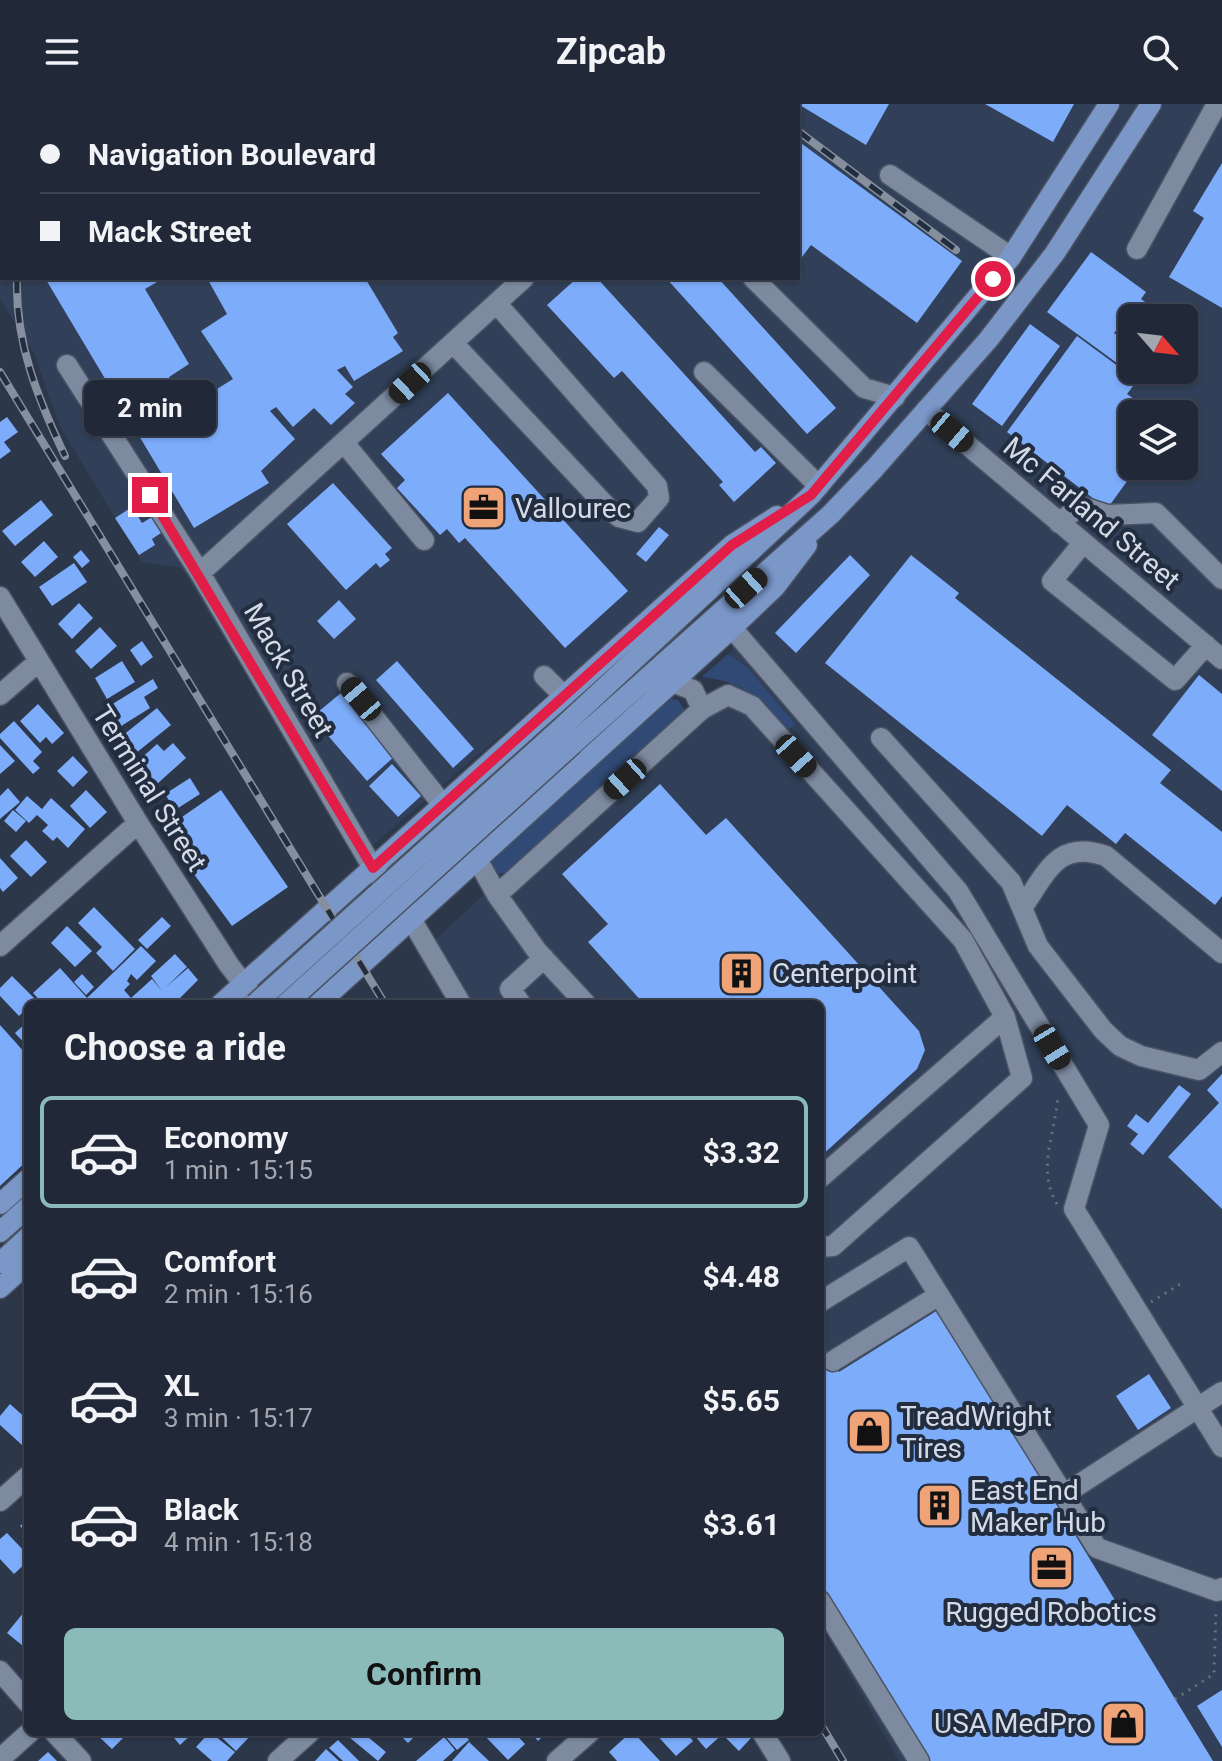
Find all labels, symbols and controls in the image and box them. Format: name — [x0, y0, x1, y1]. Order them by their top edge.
icon: menu — [40, 30, 84, 74]
icon: search — [1138, 30, 1182, 74]
text: Zipcab — [556, 31, 666, 73]
text: Navigation Boulevard — [88, 137, 376, 172]
text: Mack Street — [88, 214, 251, 249]
route start — [975, 261, 1011, 297]
north arrow — [1118, 304, 1198, 384]
map controls — [1118, 304, 1198, 480]
car — [384, 358, 436, 408]
callout: 2 min — [84, 379, 216, 435]
text: 2 min — [117, 393, 183, 423]
button: layers — [1118, 400, 1198, 480]
car — [926, 407, 978, 457]
street label: Mc Farland Street — [997, 430, 1187, 597]
route end — [132, 477, 168, 513]
office icon: Vallourec — [460, 484, 508, 532]
place label: Vallourec — [515, 492, 631, 525]
car — [720, 563, 772, 613]
street label: Mack Street — [237, 597, 340, 743]
car — [336, 673, 386, 725]
street label: Terminal Street — [85, 699, 214, 877]
car — [771, 730, 821, 782]
car — [599, 754, 651, 804]
building icon: Centerpoint — [717, 949, 765, 997]
place label: Centerpoint — [772, 957, 917, 990]
car — [1029, 1020, 1075, 1074]
text: Choose a ride — [64, 1027, 286, 1069]
icon: car — [68, 1116, 140, 1188]
text: Economy — [164, 1120, 288, 1155]
text: $3.32 — [702, 1135, 780, 1170]
text: 1 min · 15:15 — [164, 1155, 313, 1185]
icon: car — [68, 1240, 140, 1312]
text: Comfort — [164, 1244, 276, 1279]
text: $4.48 — [702, 1259, 780, 1294]
text: 2 min · 15:16 — [164, 1279, 313, 1309]
icon: car — [68, 1364, 140, 1436]
text: XL — [164, 1368, 199, 1403]
text: $5.65 — [702, 1383, 780, 1418]
place label: TreadWright Tires — [900, 1400, 1052, 1465]
text: 3 min · 15:17 — [164, 1403, 313, 1433]
shop icon: TreadWright Tires — [845, 1408, 893, 1456]
place label: East End Maker Hub — [970, 1474, 1106, 1539]
building icon: East End Maker Hub — [915, 1482, 963, 1530]
icon: car — [68, 1488, 140, 1560]
text: Black — [164, 1492, 239, 1527]
text: $3.61 — [702, 1507, 780, 1542]
text: 4 min · 15:18 — [164, 1527, 313, 1557]
office icon: Rugged Robotics — [1027, 1544, 1075, 1592]
place label: Rugged Robotics — [945, 1596, 1157, 1629]
button: Confirm — [64, 1628, 784, 1720]
shop icon: USA MedPro — [1099, 1699, 1147, 1747]
place label: USA MedPro — [934, 1707, 1092, 1740]

